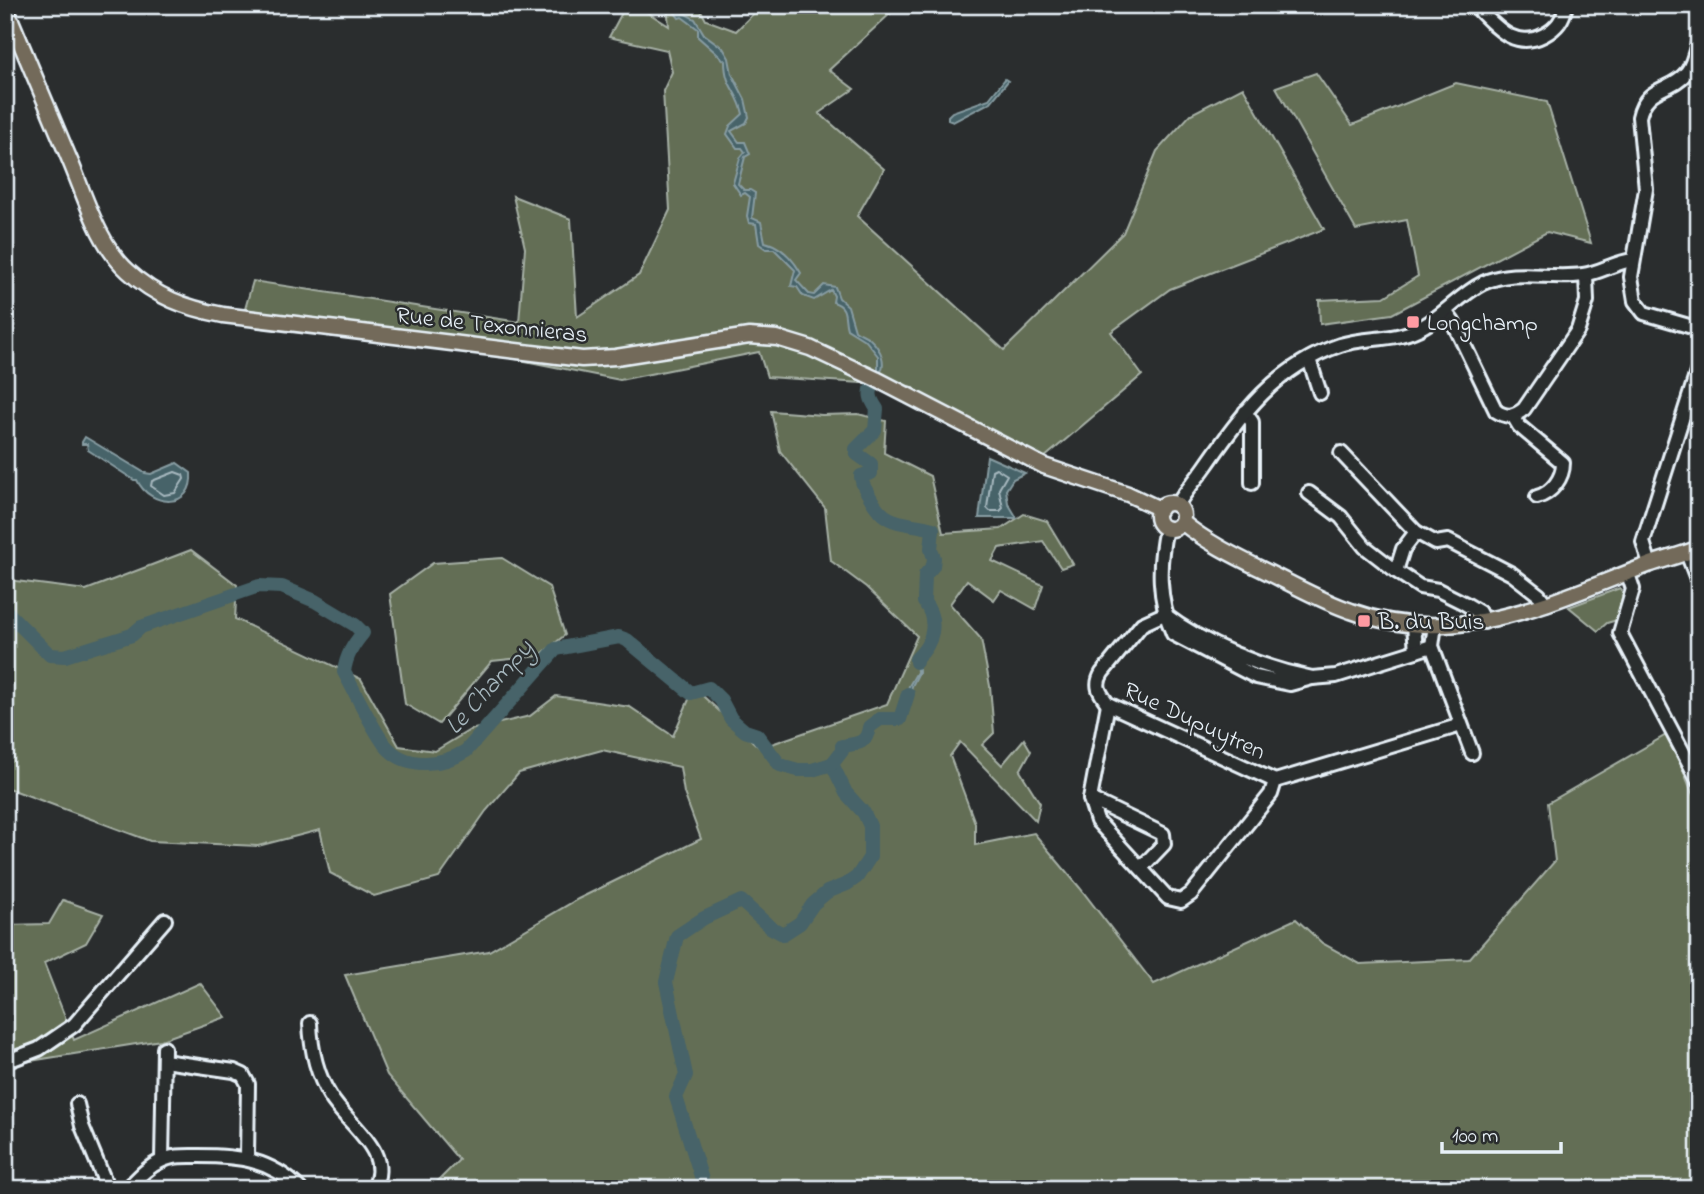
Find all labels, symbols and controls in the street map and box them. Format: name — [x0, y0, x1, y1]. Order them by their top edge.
street label: Rue de Texonnieras — [394, 299, 589, 354]
place label: Longchamp — [1427, 307, 1538, 342]
marker: Longchamp — [1405, 314, 1421, 330]
place label: B. du Buis — [1377, 606, 1485, 641]
marker: B. du Buis — [1356, 613, 1372, 629]
water label: Le Champy — [437, 631, 544, 744]
street label: Rue Dupuytren — [1117, 674, 1271, 771]
scale bar — [1442, 1110, 1560, 1154]
text: 100 m — [1452, 1122, 1498, 1152]

